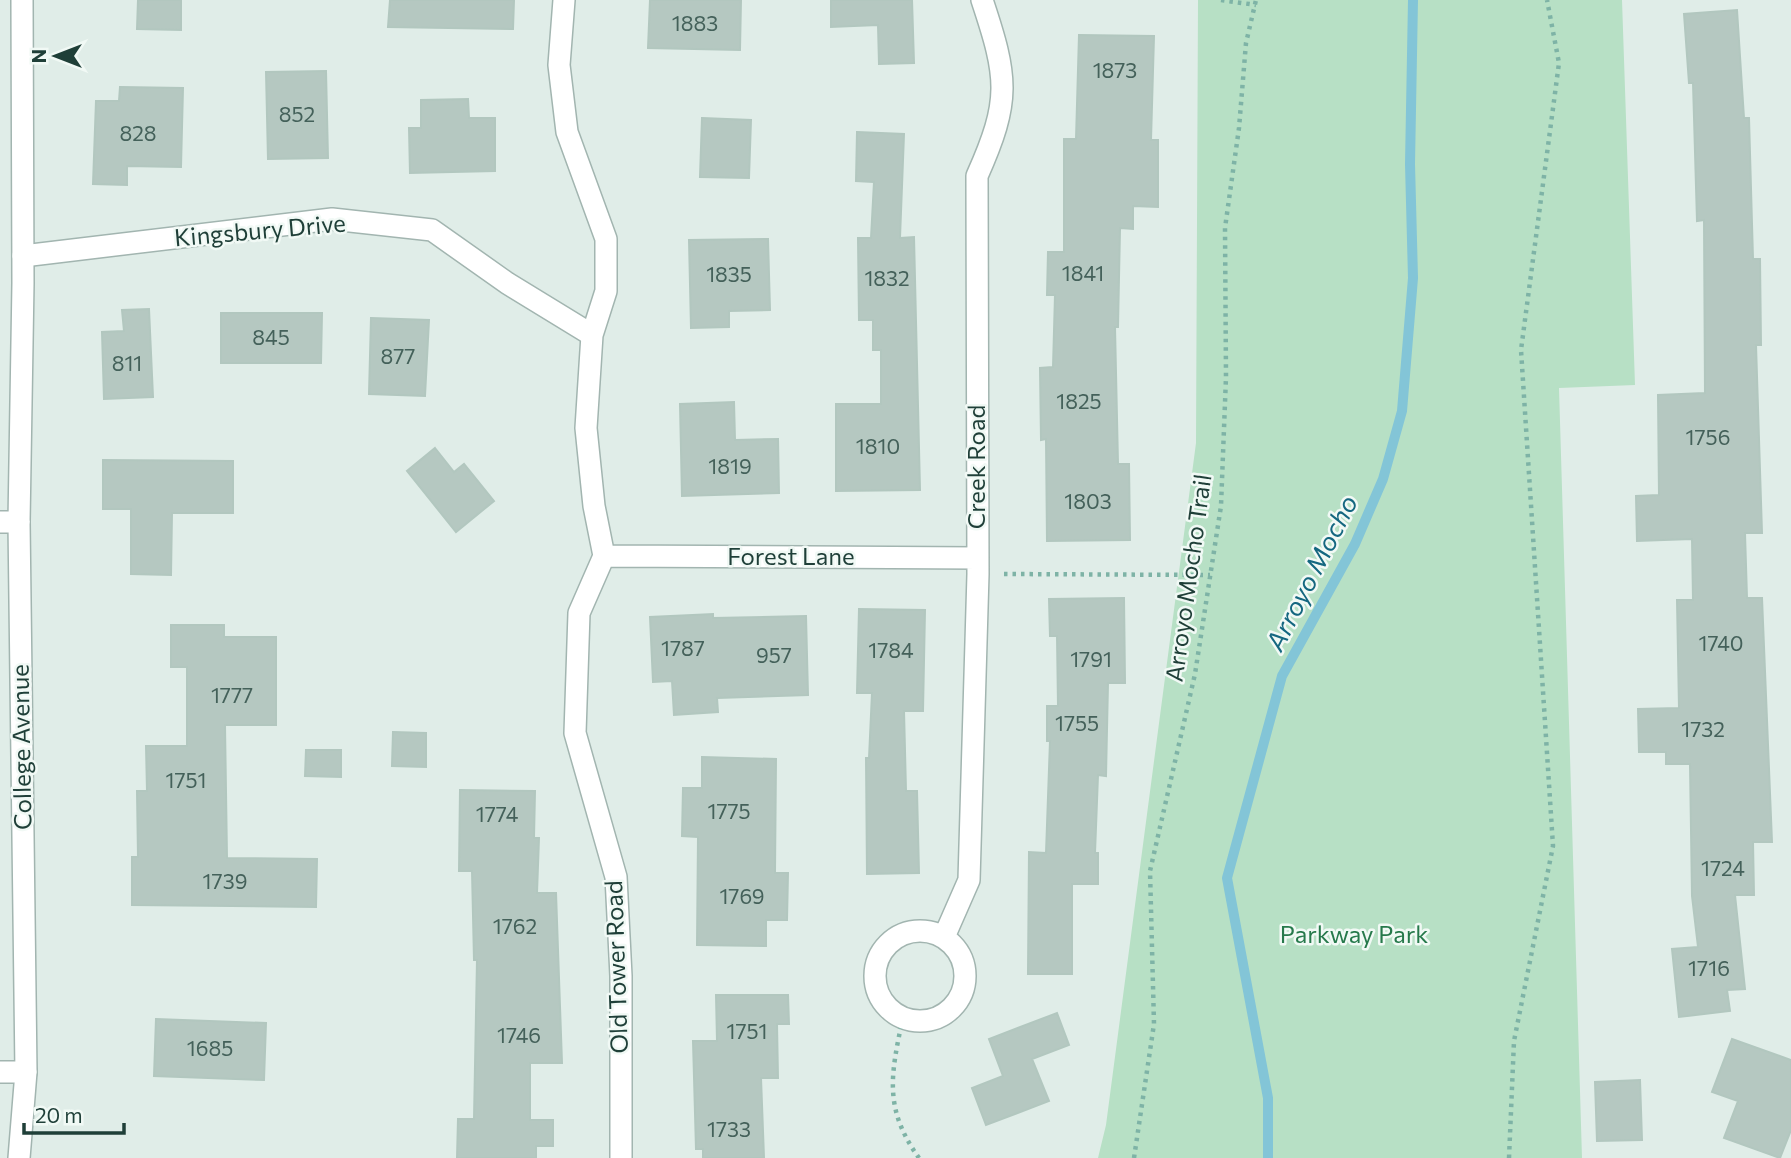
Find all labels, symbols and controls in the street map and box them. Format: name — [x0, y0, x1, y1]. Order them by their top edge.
house number: 1883 — [672, 10, 718, 35]
north arrow — [21, 21, 91, 91]
text: N — [27, 49, 50, 63]
house number: 1873 — [1093, 57, 1137, 82]
house number: 852 — [279, 101, 315, 126]
house number: 828 — [119, 120, 157, 145]
street label: Kingsbury Drive — [173, 208, 347, 251]
house number: 1841 — [1062, 260, 1104, 285]
house number: 1835 — [706, 261, 752, 286]
house number: 1832 — [864, 265, 910, 290]
house number: 845 — [252, 324, 290, 349]
house number: 877 — [381, 343, 415, 368]
house number: 811 — [112, 350, 142, 375]
house number: 1825 — [1056, 388, 1102, 413]
street label: Creek Road — [961, 405, 990, 529]
house number: 1756 — [1686, 424, 1730, 449]
house number: 1810 — [856, 433, 900, 458]
house number: 1819 — [708, 453, 752, 478]
street label: Arroyo Mocho Trail — [1159, 472, 1216, 684]
house number: 1803 — [1064, 488, 1112, 513]
water label: Arroyo Mocho — [1258, 489, 1363, 656]
street label: Forest Lane — [727, 541, 855, 570]
house number: 1740 — [1698, 630, 1744, 655]
house number: 1787 — [661, 635, 705, 660]
house number: 1784 — [868, 637, 914, 662]
house number: 957 — [756, 642, 792, 667]
house number: 1791 — [1070, 646, 1112, 671]
street label: College Avenue — [5, 664, 36, 830]
house number: 1777 — [211, 682, 253, 707]
house number: 1755 — [1055, 710, 1099, 735]
house number: 1732 — [1681, 716, 1725, 741]
house number: 1751 — [165, 767, 207, 792]
house number: 1775 — [707, 798, 751, 823]
house number: 1774 — [476, 801, 519, 826]
house number: 1724 — [1701, 855, 1745, 880]
house number: 1739 — [203, 868, 247, 893]
street label: Old Tower Road — [598, 880, 633, 1054]
house number: 1769 — [719, 883, 765, 908]
house number: 1762 — [493, 913, 537, 938]
park label: Parkway Park — [1280, 919, 1428, 948]
house number: 1716 — [1688, 955, 1730, 980]
house number: 1751 — [726, 1018, 768, 1043]
house number: 1746 — [497, 1022, 541, 1047]
house number: 1685 — [187, 1035, 233, 1060]
scale bar — [24, 1092, 124, 1136]
text: 20 m — [35, 1102, 83, 1127]
house number: 1733 — [707, 1116, 751, 1141]

